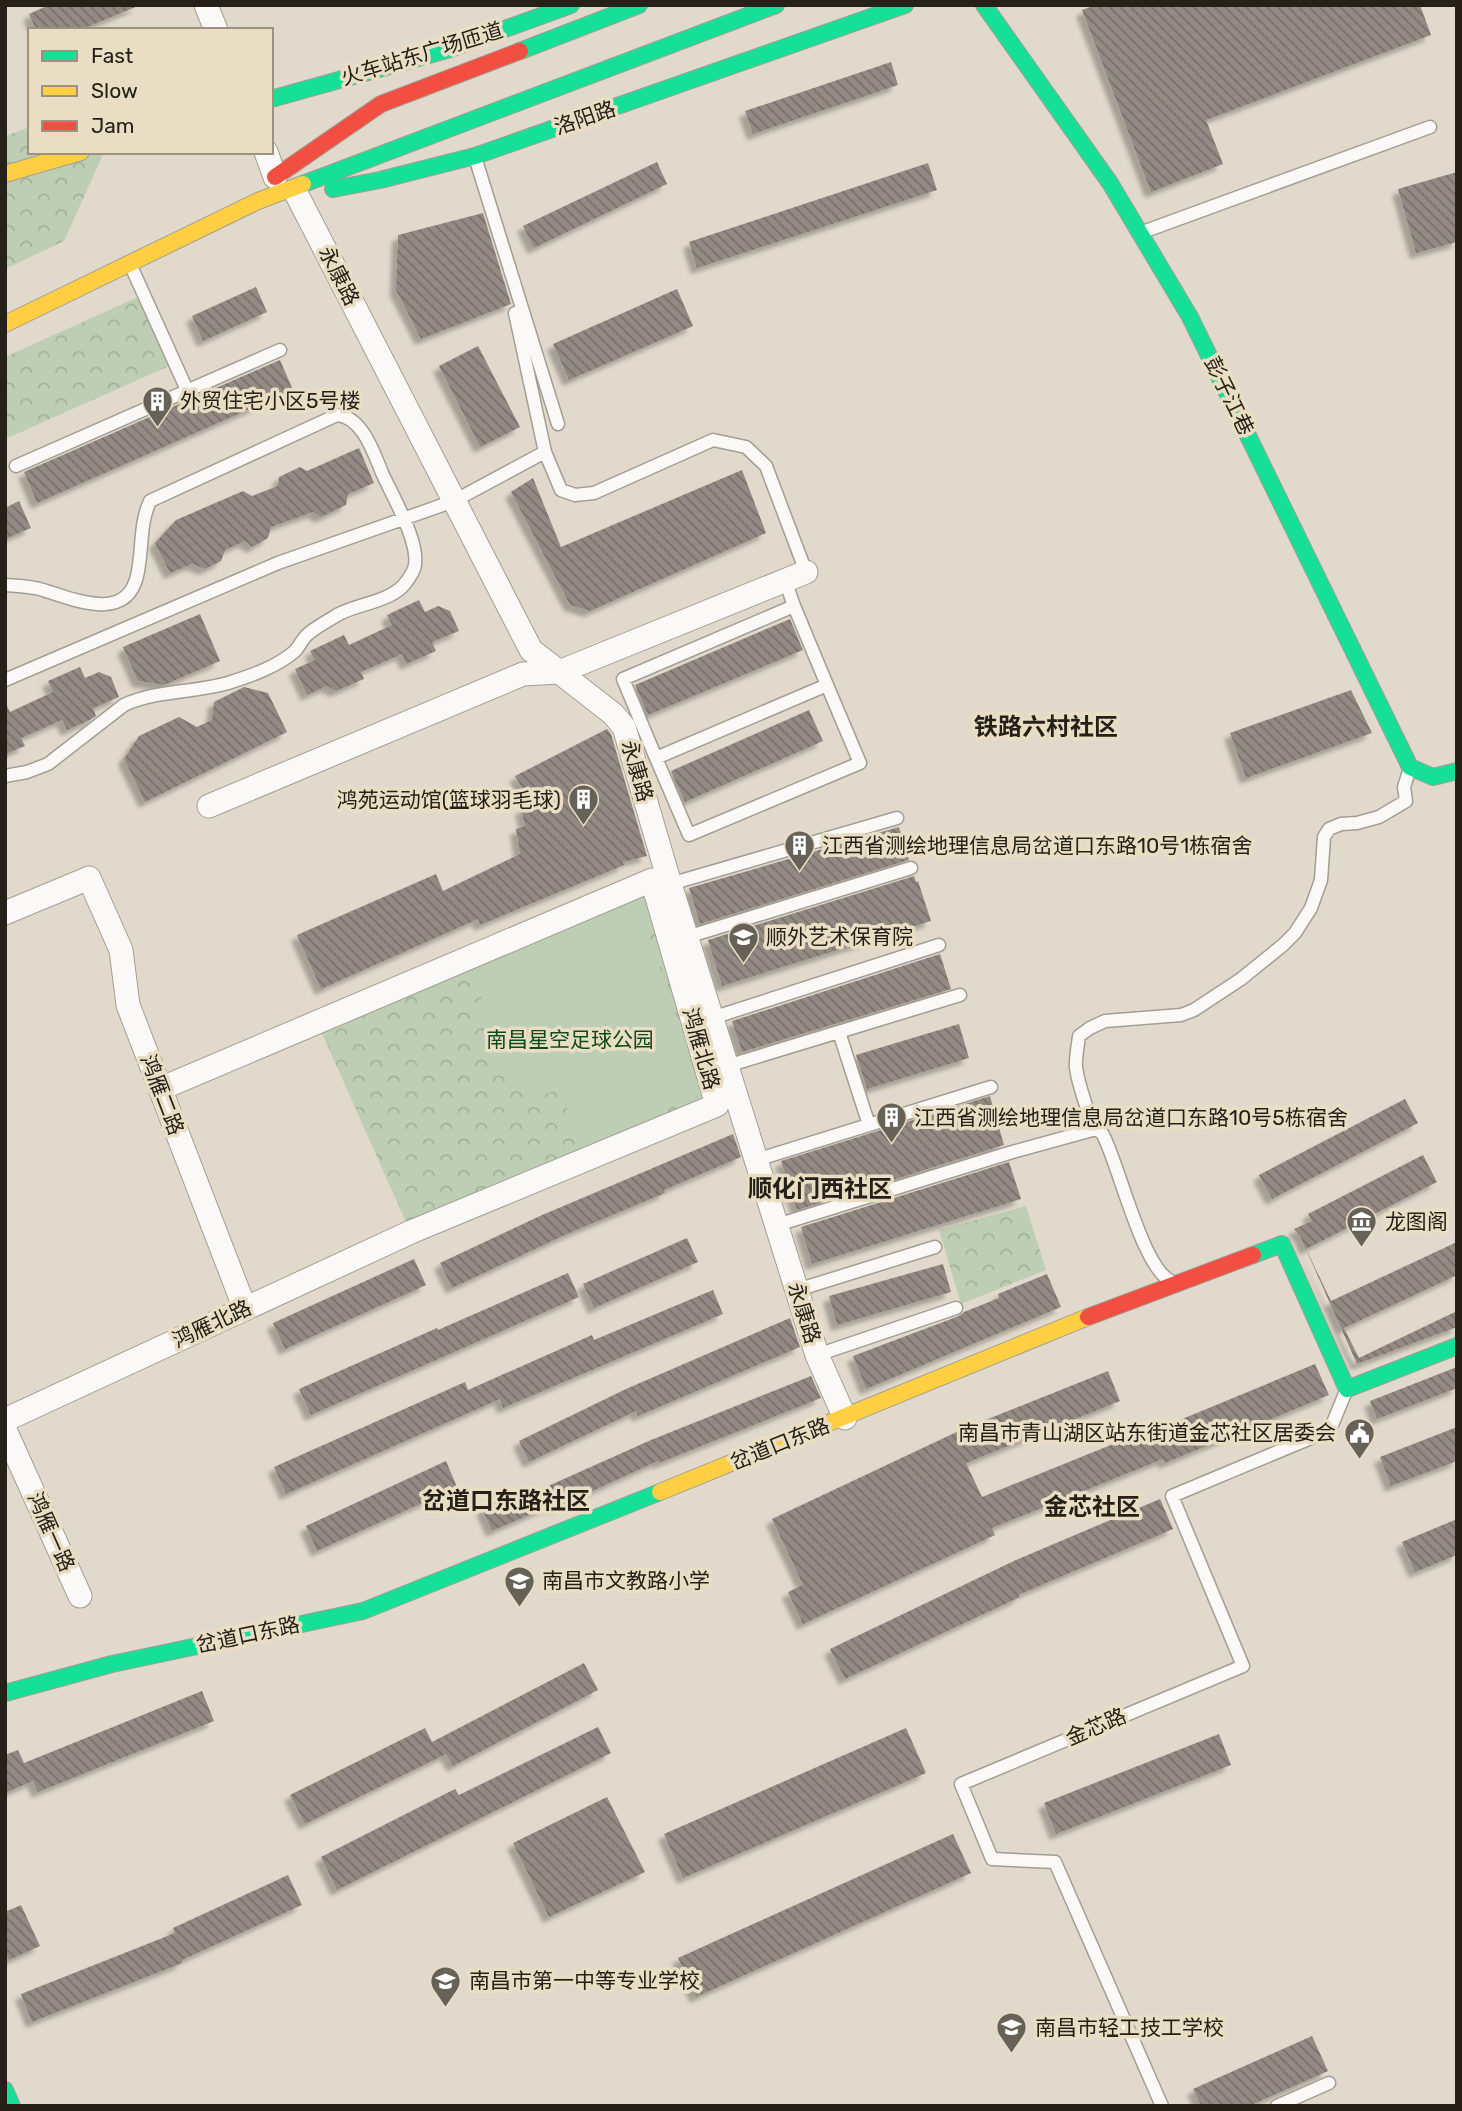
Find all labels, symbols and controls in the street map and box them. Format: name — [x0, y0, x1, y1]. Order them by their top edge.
street label: 火车站东广场匝道 — [338, 17, 506, 90]
legend — [28, 28, 273, 154]
text: Fast — [91, 43, 133, 68]
text: Slow — [91, 78, 138, 103]
street label: 洛阳路 — [551, 95, 619, 140]
text: Jam — [91, 113, 135, 138]
street label: 永康路 — [314, 242, 365, 310]
street label: 彭子江巷 — [1200, 353, 1259, 439]
building icon: 外贸住宅小区5号楼 — [140, 384, 174, 428]
place label: 外贸住宅小区5号楼 — [180, 388, 360, 413]
district label: 铁路六村社区 — [974, 713, 1118, 741]
street label: 永康路 — [617, 737, 658, 805]
building icon: 鸿苑运动馆(篮球羽毛球) — [567, 783, 601, 827]
place label: 鸿苑运动馆(篮球羽毛球) — [337, 787, 561, 812]
building icon: 江西省测绘地理信息局岔道口东路10号1栋宿舍 — [782, 829, 816, 873]
place label: 江西省测绘地理信息局岔道口东路10号1栋宿舍 — [822, 833, 1252, 858]
school or university icon: 顺外艺术保育院 — [726, 920, 760, 964]
place label: 顺外艺术保育院 — [766, 924, 913, 949]
street label: 鸿雁北路 — [678, 1005, 725, 1093]
park label: 南昌星空足球公园 — [486, 1027, 654, 1052]
street label: 鸿雁二路 — [136, 1051, 189, 1139]
building icon: 江西省测绘地理信息局岔道口东路10号5栋宿舍 — [874, 1101, 908, 1145]
place label: 江西省测绘地理信息局岔道口东路10号5栋宿舍 — [914, 1105, 1348, 1130]
district label: 顺化门西社区 — [748, 1175, 892, 1203]
museum icon: 龙图阁 — [1345, 1205, 1379, 1249]
place label: 龙图阁 — [1385, 1209, 1448, 1234]
street label: 永康路 — [783, 1279, 826, 1347]
street label: 鸿雁北路 — [168, 1294, 255, 1353]
street label: 岔道口东路 — [726, 1412, 833, 1475]
public building icon: 南昌市青山湖区站东街道金芯社区居委会 — [1342, 1416, 1376, 1460]
place label: 南昌市青山湖区站东街道金芯社区居委会 — [958, 1420, 1336, 1445]
district label: 岔道口东路社区 — [422, 1487, 590, 1515]
street label: 鸿雁一路 — [23, 1488, 80, 1575]
district label: 金芯社区 — [1044, 1493, 1140, 1521]
school or university icon: 南昌市文教路小学 — [502, 1564, 536, 1608]
place label: 南昌市文教路小学 — [542, 1568, 710, 1593]
street label: 岔道口东路 — [194, 1611, 302, 1658]
street label: 金芯路 — [1062, 1703, 1130, 1750]
school or university icon: 南昌市第一中等专业学校 — [429, 1964, 463, 2008]
place label: 南昌市第一中等专业学校 — [469, 1968, 700, 1993]
school or university icon: 南昌市轻工技工学校 — [995, 2011, 1029, 2055]
place label: 南昌市轻工技工学校 — [1035, 2015, 1224, 2040]

